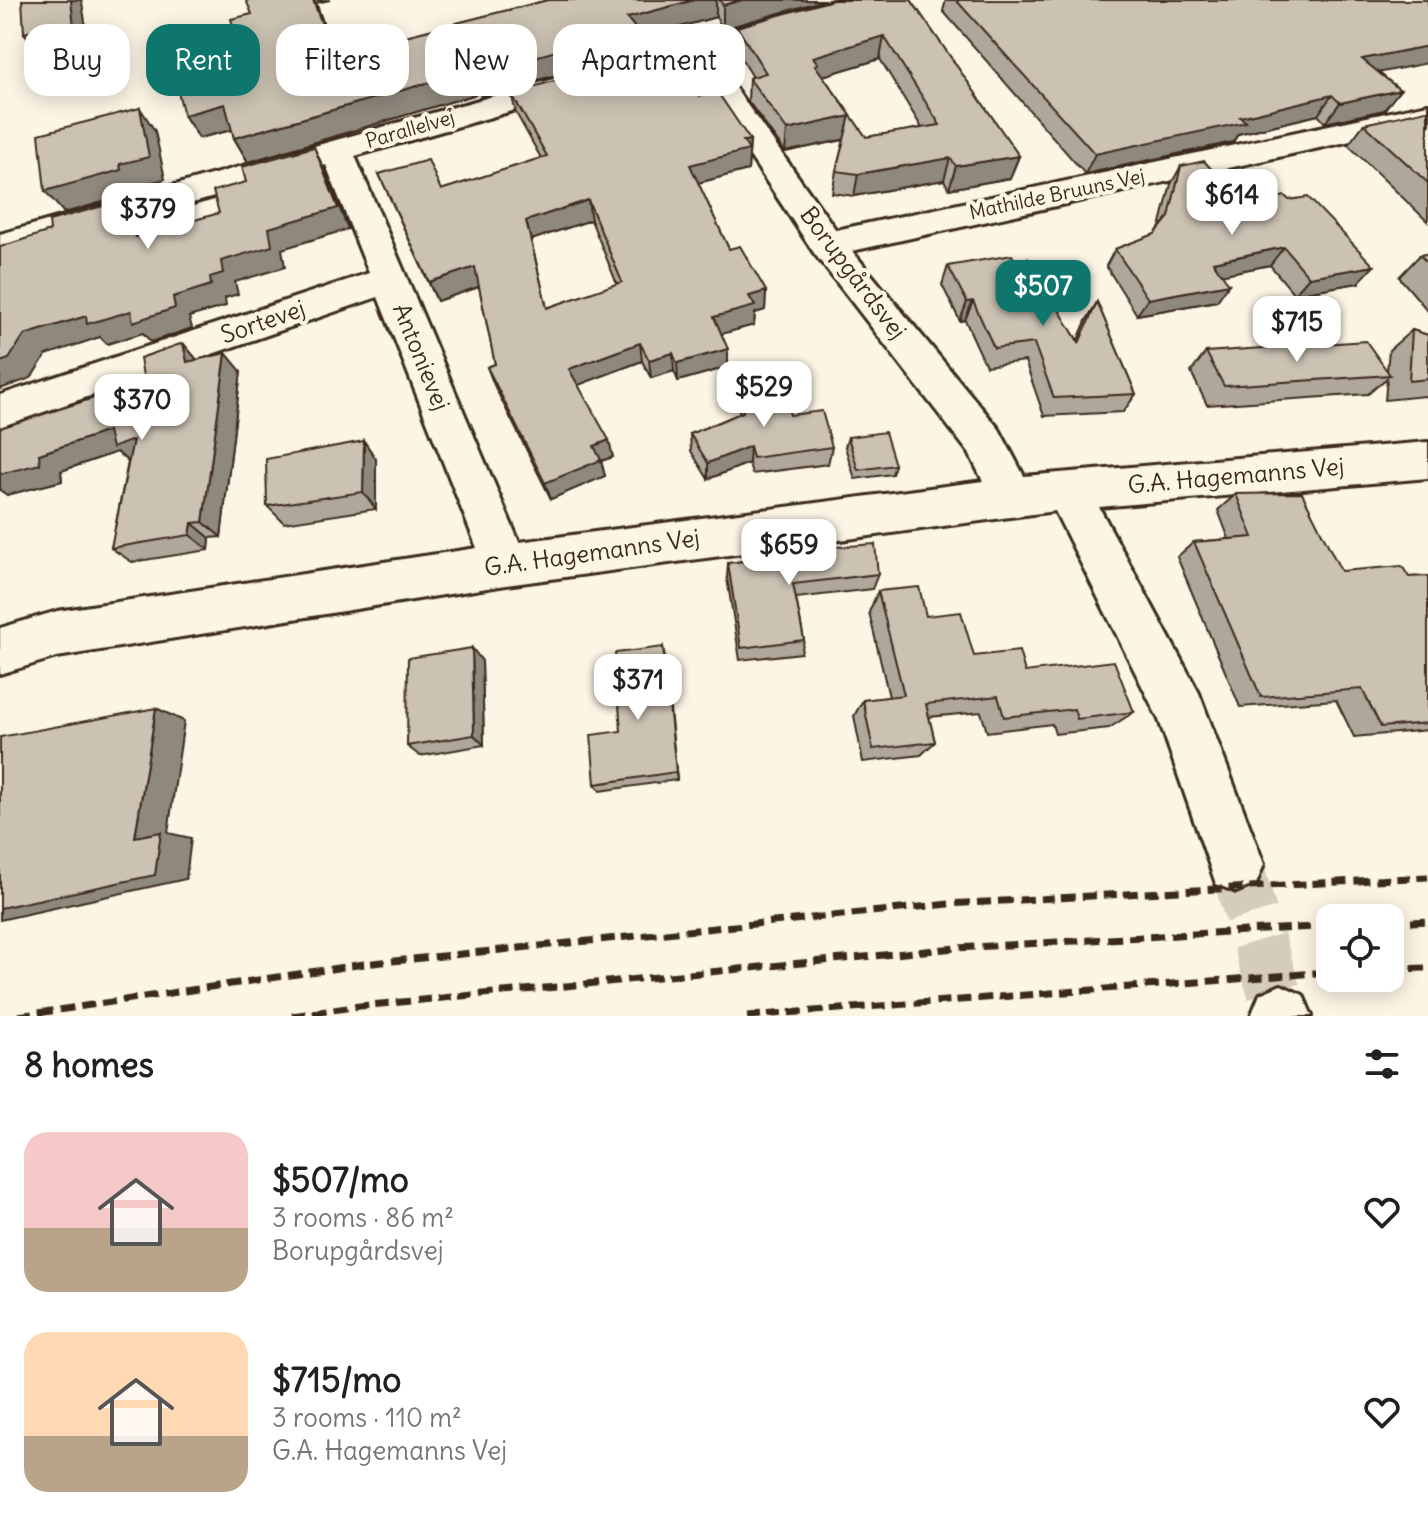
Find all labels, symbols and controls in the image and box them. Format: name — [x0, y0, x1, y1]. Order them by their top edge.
chip: Buy — [24, 24, 130, 96]
chip: Rent — [146, 24, 260, 96]
chip: Filters — [276, 24, 409, 96]
chip: New — [425, 24, 537, 96]
chip: Apartment — [553, 24, 745, 96]
street label: Parallelvej — [362, 104, 457, 153]
street label: Mathilde Bruuns Vej — [967, 163, 1147, 224]
pin: $614 — [1185, 169, 1279, 237]
text: $614 — [1205, 178, 1259, 211]
pin: $379 — [101, 183, 195, 251]
text: $379 — [120, 192, 176, 225]
street label: Borupgårdsvej — [794, 200, 913, 345]
pin: $507 — [996, 260, 1090, 328]
text: $507 — [1014, 269, 1072, 302]
street label: Sortevej — [217, 293, 309, 349]
pin: $715 — [1250, 296, 1344, 364]
street label: Antonievej — [387, 299, 457, 415]
text: $715 — [1271, 305, 1323, 338]
pin: $529 — [717, 361, 811, 429]
text: $529 — [735, 370, 793, 403]
pin: $370 — [95, 374, 189, 442]
text: $370 — [112, 383, 172, 416]
street label: G.A. Hagemanns Vej — [1126, 451, 1345, 499]
pin: $659 — [742, 519, 836, 587]
street label: G.A. Hagemanns Vej — [482, 522, 701, 582]
text: $659 — [759, 528, 819, 561]
pin: $371 — [591, 654, 685, 722]
text: $371 — [612, 663, 664, 696]
map controls — [1316, 904, 1404, 992]
button: locate — [1316, 904, 1404, 992]
icon: filters — [1360, 1042, 1404, 1086]
text: 8 homes — [24, 1043, 154, 1086]
text: $507/mo — [272, 1158, 409, 1201]
icon: home — [88, 1164, 184, 1260]
icon: heart — [1360, 1190, 1404, 1234]
text: 3 rooms · 86 m² — [272, 1201, 454, 1234]
text: Borupgårdsvej — [272, 1234, 443, 1267]
text: $715/mo — [272, 1358, 401, 1401]
icon: home — [88, 1364, 184, 1460]
icon: heart — [1360, 1390, 1404, 1434]
text: 3 rooms · 110 m² — [272, 1401, 462, 1434]
text: G.A. Hagemanns Vej — [272, 1434, 507, 1467]

